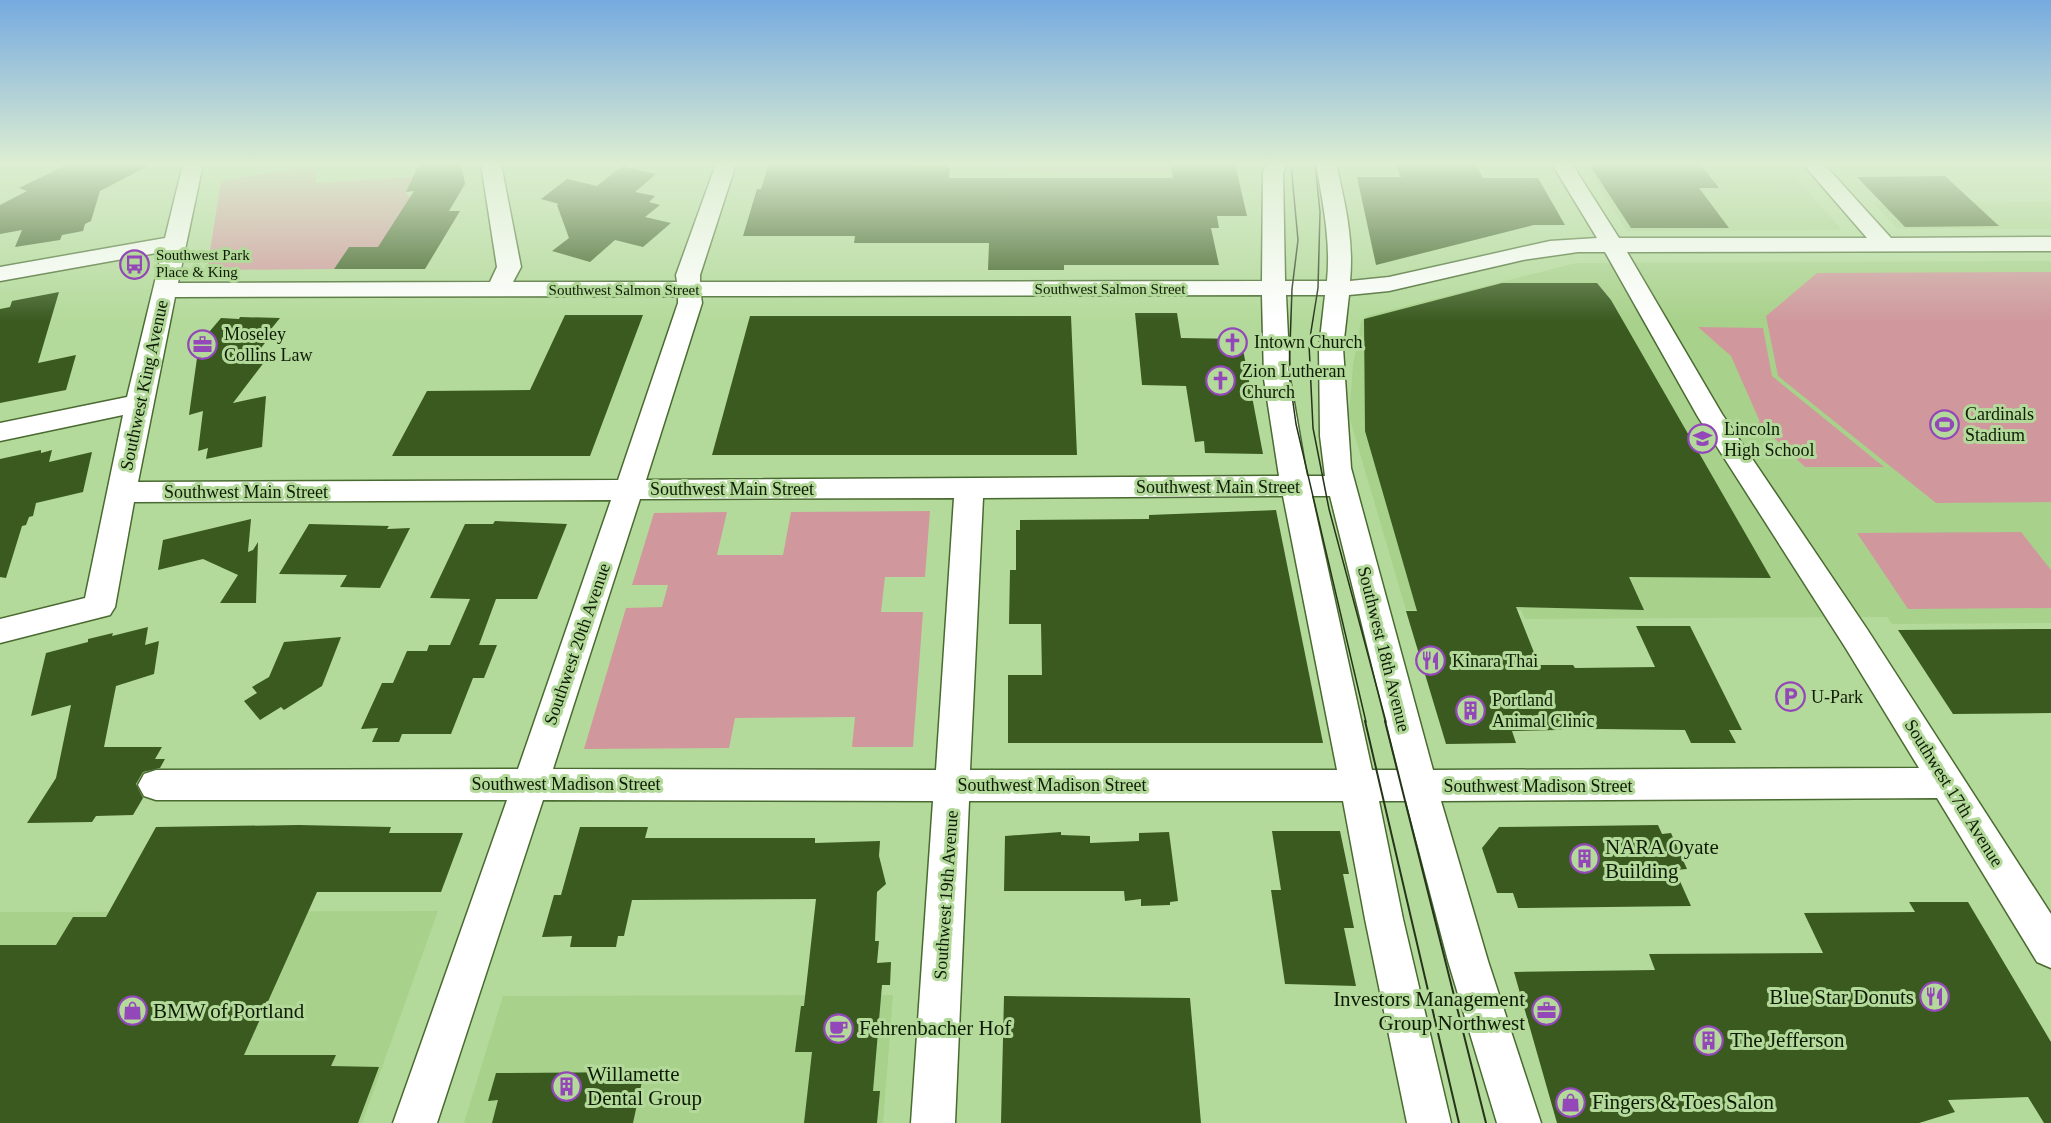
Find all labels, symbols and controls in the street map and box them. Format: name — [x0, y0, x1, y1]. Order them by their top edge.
place label: Southwest Park Place & King — [156, 247, 250, 280]
bus stop icon: Southwest Park Place & King — [119, 248, 151, 280]
street label: Southwest Salmon Street — [1035, 281, 1186, 297]
street label: Southwest Salmon Street — [549, 282, 700, 298]
street label: Southwest King Avenue — [116, 298, 172, 472]
place label: Moseley Collins Law — [224, 324, 313, 365]
church icon: Intown Church — [1217, 326, 1249, 358]
office icon: Moseley Collins Law — [187, 328, 219, 360]
place label: Intown Church — [1254, 332, 1362, 352]
place label: Zion Lutheran Church — [1242, 361, 1345, 402]
church icon: Zion Lutheran Church — [1205, 365, 1237, 397]
place label: Cardinals Stadium — [1965, 404, 2034, 445]
sports icon: Cardinals Stadium — [1928, 408, 1960, 440]
place label: Lincoln High School — [1724, 419, 1815, 460]
school or university icon: Lincoln High School — [1687, 423, 1719, 455]
street label: Southwest Main Street — [1136, 477, 1300, 497]
street label: Southwest Main Street — [650, 479, 814, 499]
street label: Southwest Main Street — [164, 482, 328, 502]
street label: Southwest 20th Avenue — [540, 561, 614, 727]
street label: Southwest 18th Avenue — [1354, 564, 1414, 734]
restaurant icon: Kinara Thai — [1415, 645, 1447, 677]
place label: Kinara Thai — [1452, 651, 1538, 671]
parking icon: U-Park — [1774, 681, 1806, 713]
place label: U-Park — [1811, 687, 1863, 707]
place label: Portland Animal Clinic — [1492, 690, 1595, 731]
building icon: Portland Animal Clinic — [1455, 694, 1487, 726]
street label: Southwest 17th Avenue — [1901, 716, 2007, 870]
street label: Southwest Madison Street — [472, 774, 661, 794]
street label: Southwest Madison Street — [958, 775, 1147, 795]
street label: Southwest Madison Street — [1444, 776, 1633, 796]
street label: Southwest 19th Avenue — [930, 810, 962, 980]
place label: NARA Oyate Building — [1605, 835, 1719, 883]
building icon: NARA Oyate Building — [1568, 843, 1600, 875]
restaurant icon: Blue Star Donuts — [1919, 981, 1951, 1013]
place label: Blue Star Donuts — [1769, 985, 1914, 1009]
place label: Investors Management Group Northwest — [1333, 987, 1525, 1035]
shop icon: BMW of Portland — [116, 995, 148, 1027]
office icon: Investors Management Group Northwest — [1530, 995, 1562, 1027]
place label: BMW of Portland — [153, 999, 305, 1023]
cafe icon: Fehrenbacher Hof — [822, 1012, 854, 1044]
place label: Fehrenbacher Hof — [859, 1016, 1011, 1040]
building icon: The Jefferson — [1693, 1024, 1725, 1056]
place label: The Jefferson — [1730, 1028, 1845, 1052]
place label: Willamette Dental Group — [587, 1062, 702, 1110]
building icon: Willamette Dental Group — [550, 1070, 582, 1102]
shop icon: Fingers & Toes Salon — [1555, 1086, 1587, 1118]
place label: Fingers & Toes Salon — [1592, 1090, 1774, 1114]

